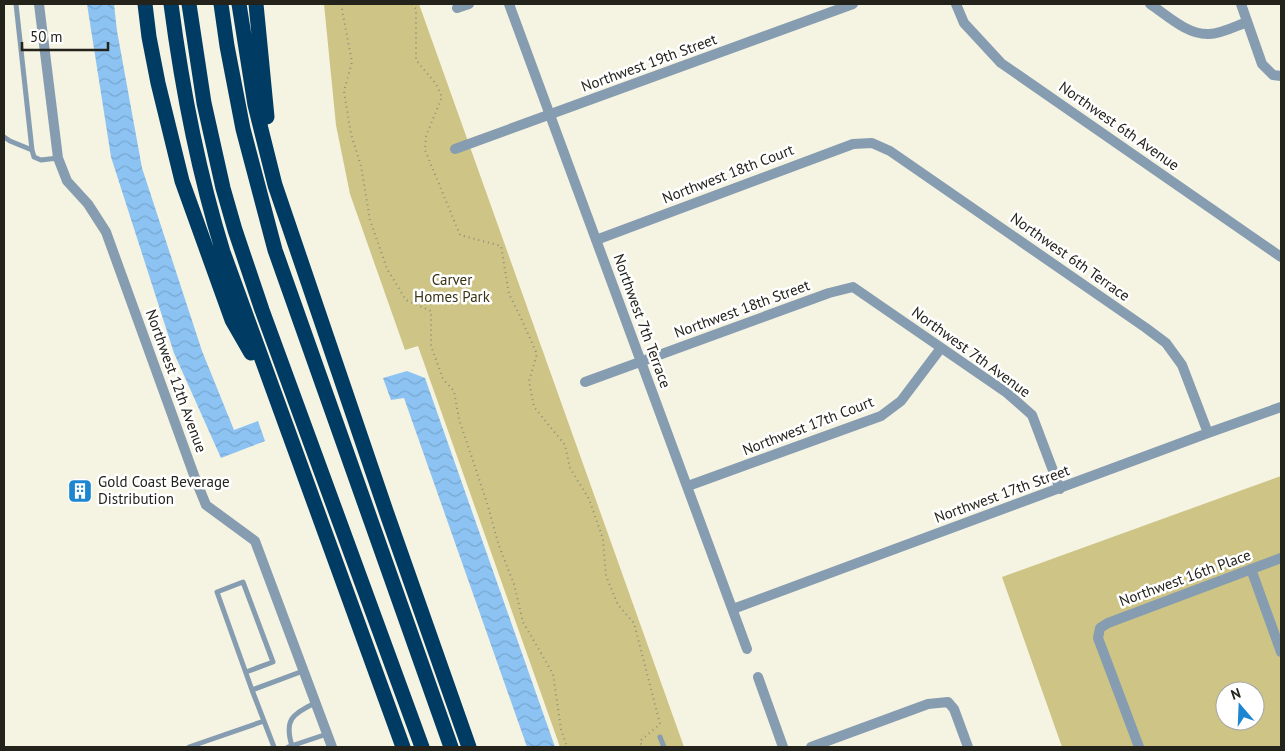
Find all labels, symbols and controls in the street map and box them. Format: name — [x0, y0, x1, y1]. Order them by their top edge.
scale bar — [22, 20, 109, 52]
text: 50 m — [30, 27, 63, 46]
street label: Northwest 19th Street — [578, 29, 719, 96]
street label: Northwest 6th Avenue — [1055, 77, 1183, 174]
street label: Northwest 18th Court — [659, 140, 796, 207]
street label: Northwest 6th Terrace — [1007, 208, 1134, 305]
street label: Northwest 7th Terrace — [609, 251, 676, 390]
park label: Carver Homes Park — [414, 270, 491, 306]
street label: Northwest 18th Street — [671, 275, 812, 342]
street label: Northwest 7th Avenue — [908, 302, 1034, 401]
street label: Northwest 12th Avenue — [142, 307, 211, 455]
street label: Northwest 17th Court — [740, 392, 876, 459]
street label: Northwest 17th Street — [932, 460, 1072, 527]
place label: Gold Coast Beverage Distribution — [98, 472, 230, 508]
building icon: Gold Coast Beverage Distribution — [67, 478, 93, 504]
street label: Northwest 16th Place — [1116, 545, 1253, 610]
north arrow — [1215, 681, 1265, 731]
text: N — [1228, 684, 1243, 704]

